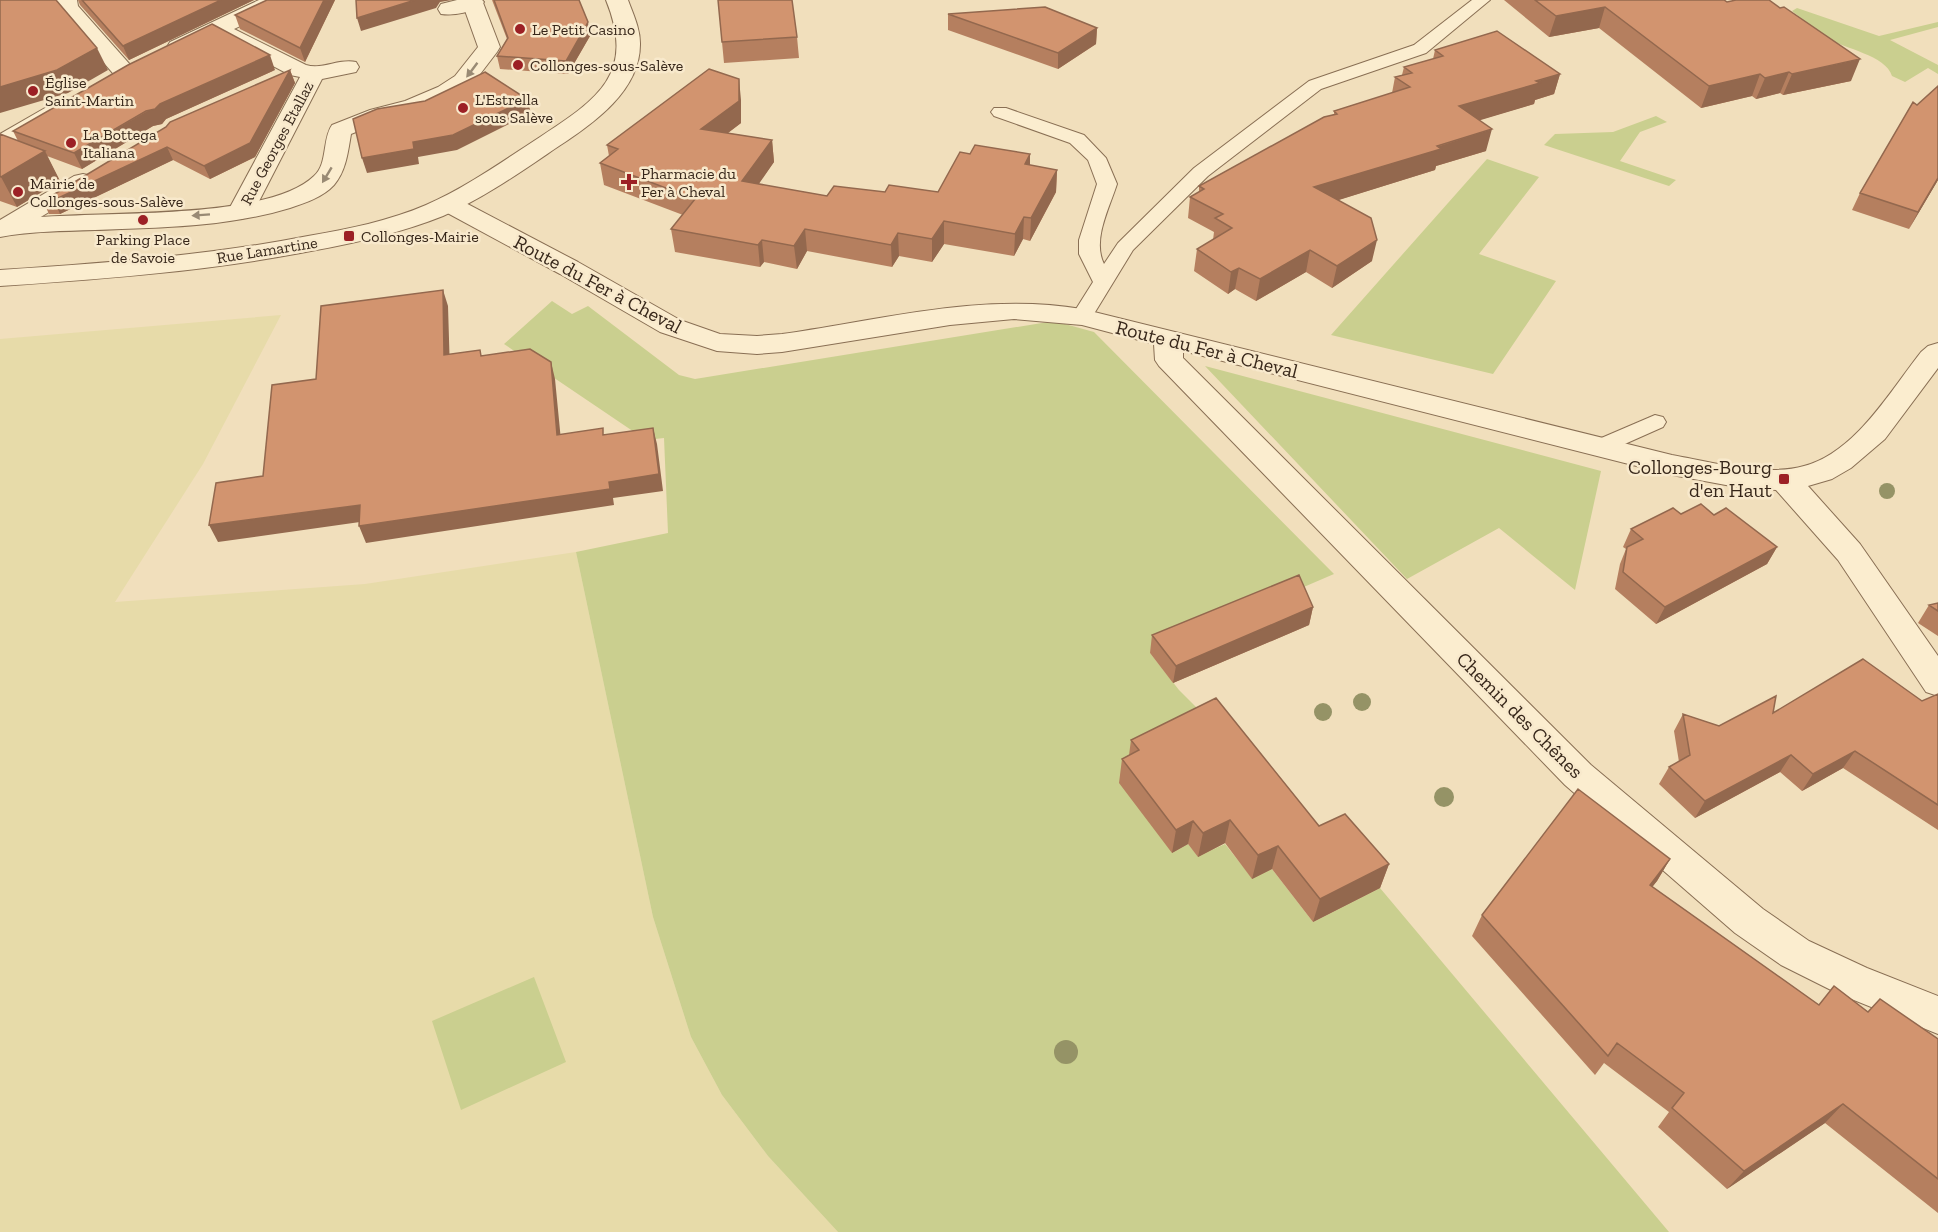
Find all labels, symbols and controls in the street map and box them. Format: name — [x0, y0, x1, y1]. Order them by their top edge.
place label: Le Petit Casino — [532, 20, 635, 39]
marker: Le Petit Casino — [513, 22, 527, 36]
place label: Collonges-sous-Salève — [530, 56, 683, 75]
marker: Collonges-sous-Salève — [511, 58, 525, 72]
one-way arrow — [466, 62, 478, 77]
place label: Église Saint-Martin — [45, 73, 135, 110]
street label: Rue Georges Etallaz — [236, 78, 318, 208]
marker: Église Saint-Martin — [26, 84, 40, 98]
place label: L'Estrella sous Salève — [475, 90, 553, 127]
marker: L'Estrella sous Salève — [456, 101, 470, 115]
place label: La Bottega Italiana — [83, 125, 157, 162]
marker: La Bottega Italiana — [64, 136, 78, 150]
place label: Pharmacie du Fer à Cheval — [641, 164, 736, 201]
one-way arrow — [322, 166, 333, 183]
place label: Mairie de Collonges-sous-Salève — [30, 174, 183, 211]
marker: Pharmacie du Fer à Cheval — [622, 175, 636, 189]
marker: Mairie de Collonges-sous-Salève — [11, 185, 25, 199]
one-way arrow — [192, 211, 211, 220]
marker: Parking Place de Savoie — [136, 213, 150, 227]
place label: Collonges-Mairie — [361, 227, 479, 246]
marker: Collonges-Mairie — [342, 229, 356, 243]
place label: Parking Place de Savoie — [96, 230, 190, 267]
street label: Route du Fer à Cheval — [510, 230, 686, 338]
street label: Rue Lamartine — [215, 233, 319, 267]
street label: Route du Fer à Cheval — [1113, 315, 1301, 383]
place label: Collonges-Bourg d'en Haut — [1628, 455, 1773, 502]
marker: Collonges-Bourg d'en Haut — [1777, 472, 1791, 486]
street label: Chemin des Chênes — [1452, 647, 1588, 783]

